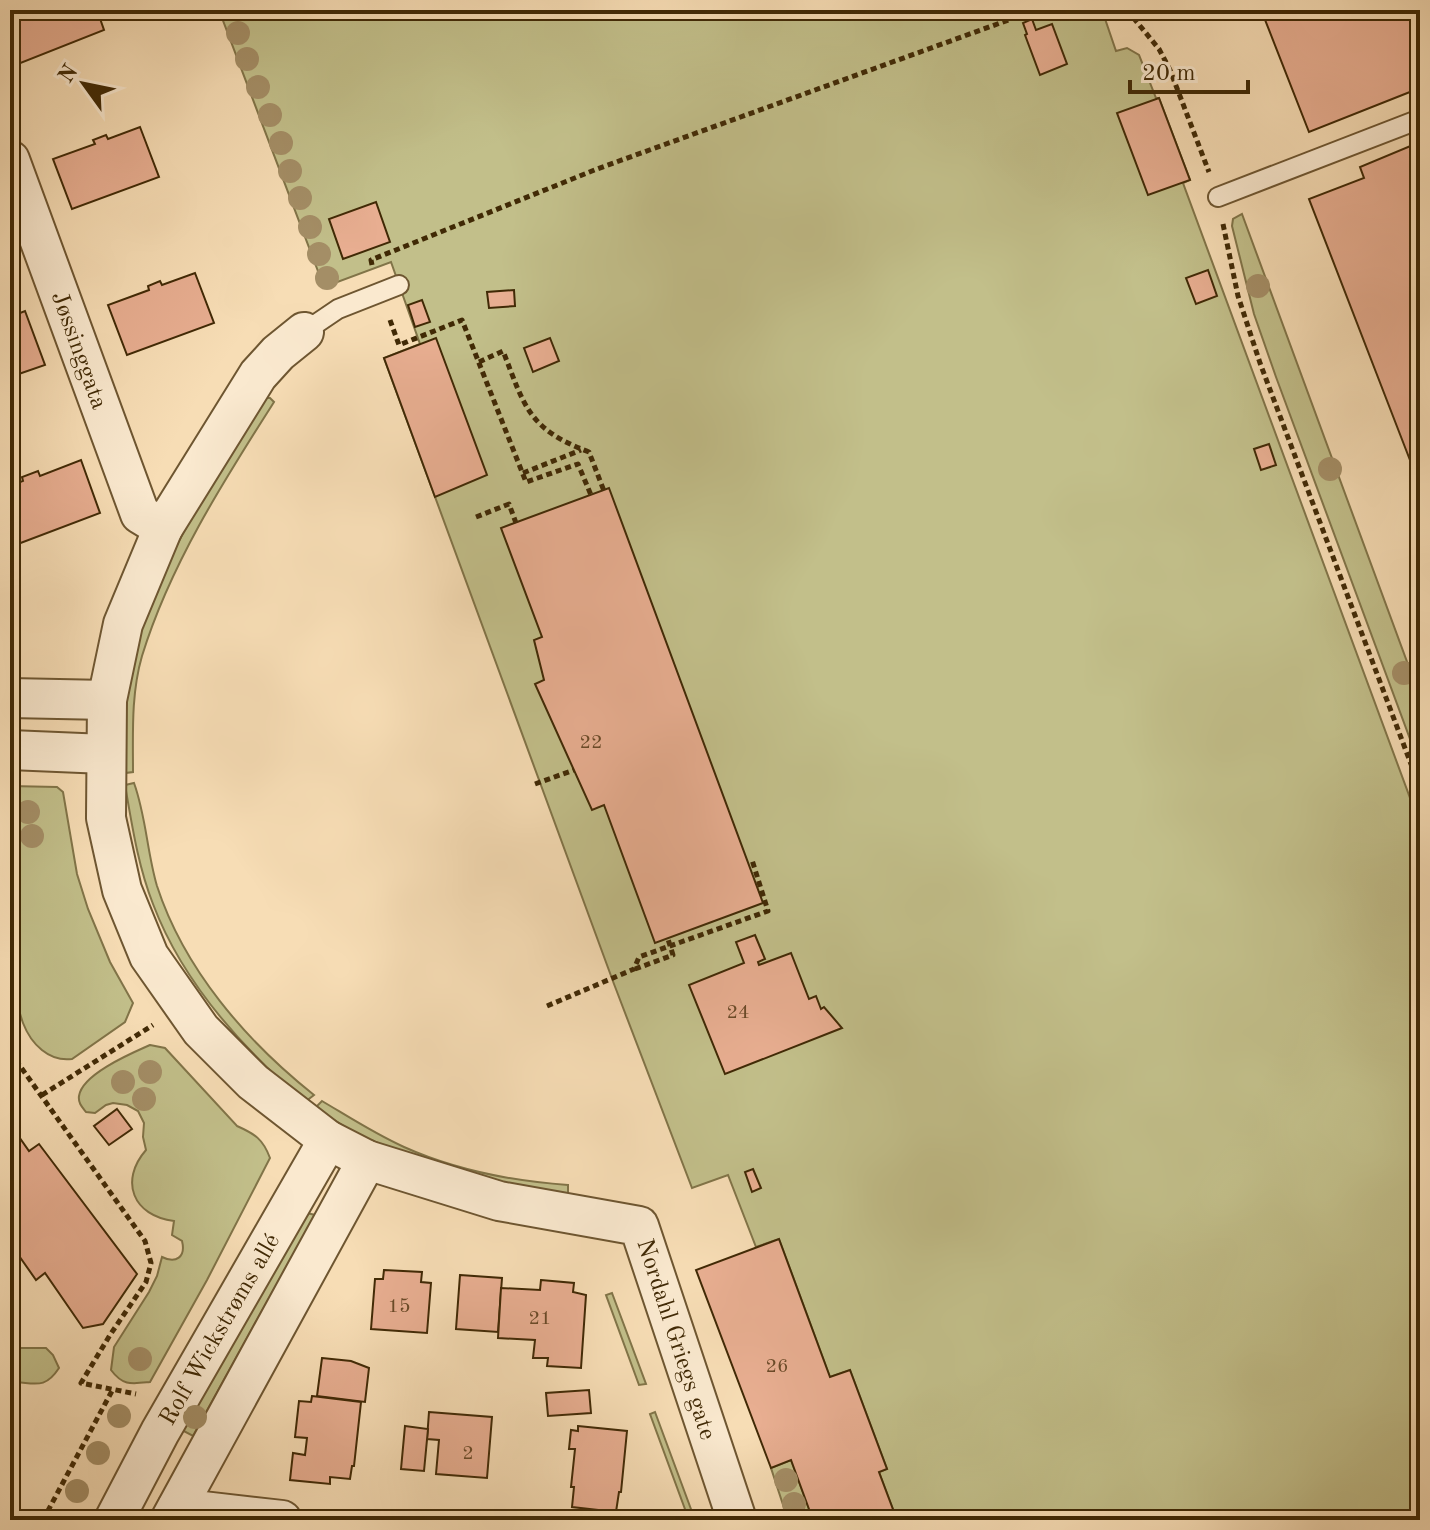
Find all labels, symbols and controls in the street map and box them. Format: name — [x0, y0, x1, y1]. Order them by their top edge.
north arrow — [44, 44, 124, 124]
scale bar — [1130, 44, 1248, 94]
text: N — [55, 61, 83, 87]
text: 20 m — [1142, 62, 1196, 86]
street label: Jøssinggata — [46, 289, 111, 413]
house number: 22 — [579, 733, 603, 753]
house number: 24 — [726, 1003, 750, 1023]
street label: Rolf Wickstrøms allé — [156, 1230, 285, 1430]
street label: Nordahl Griegs gate — [631, 1236, 719, 1443]
house number: 15 — [387, 1297, 411, 1317]
house number: 21 — [528, 1309, 552, 1329]
house number: 26 — [765, 1357, 789, 1377]
house number: 2 — [462, 1444, 474, 1464]

